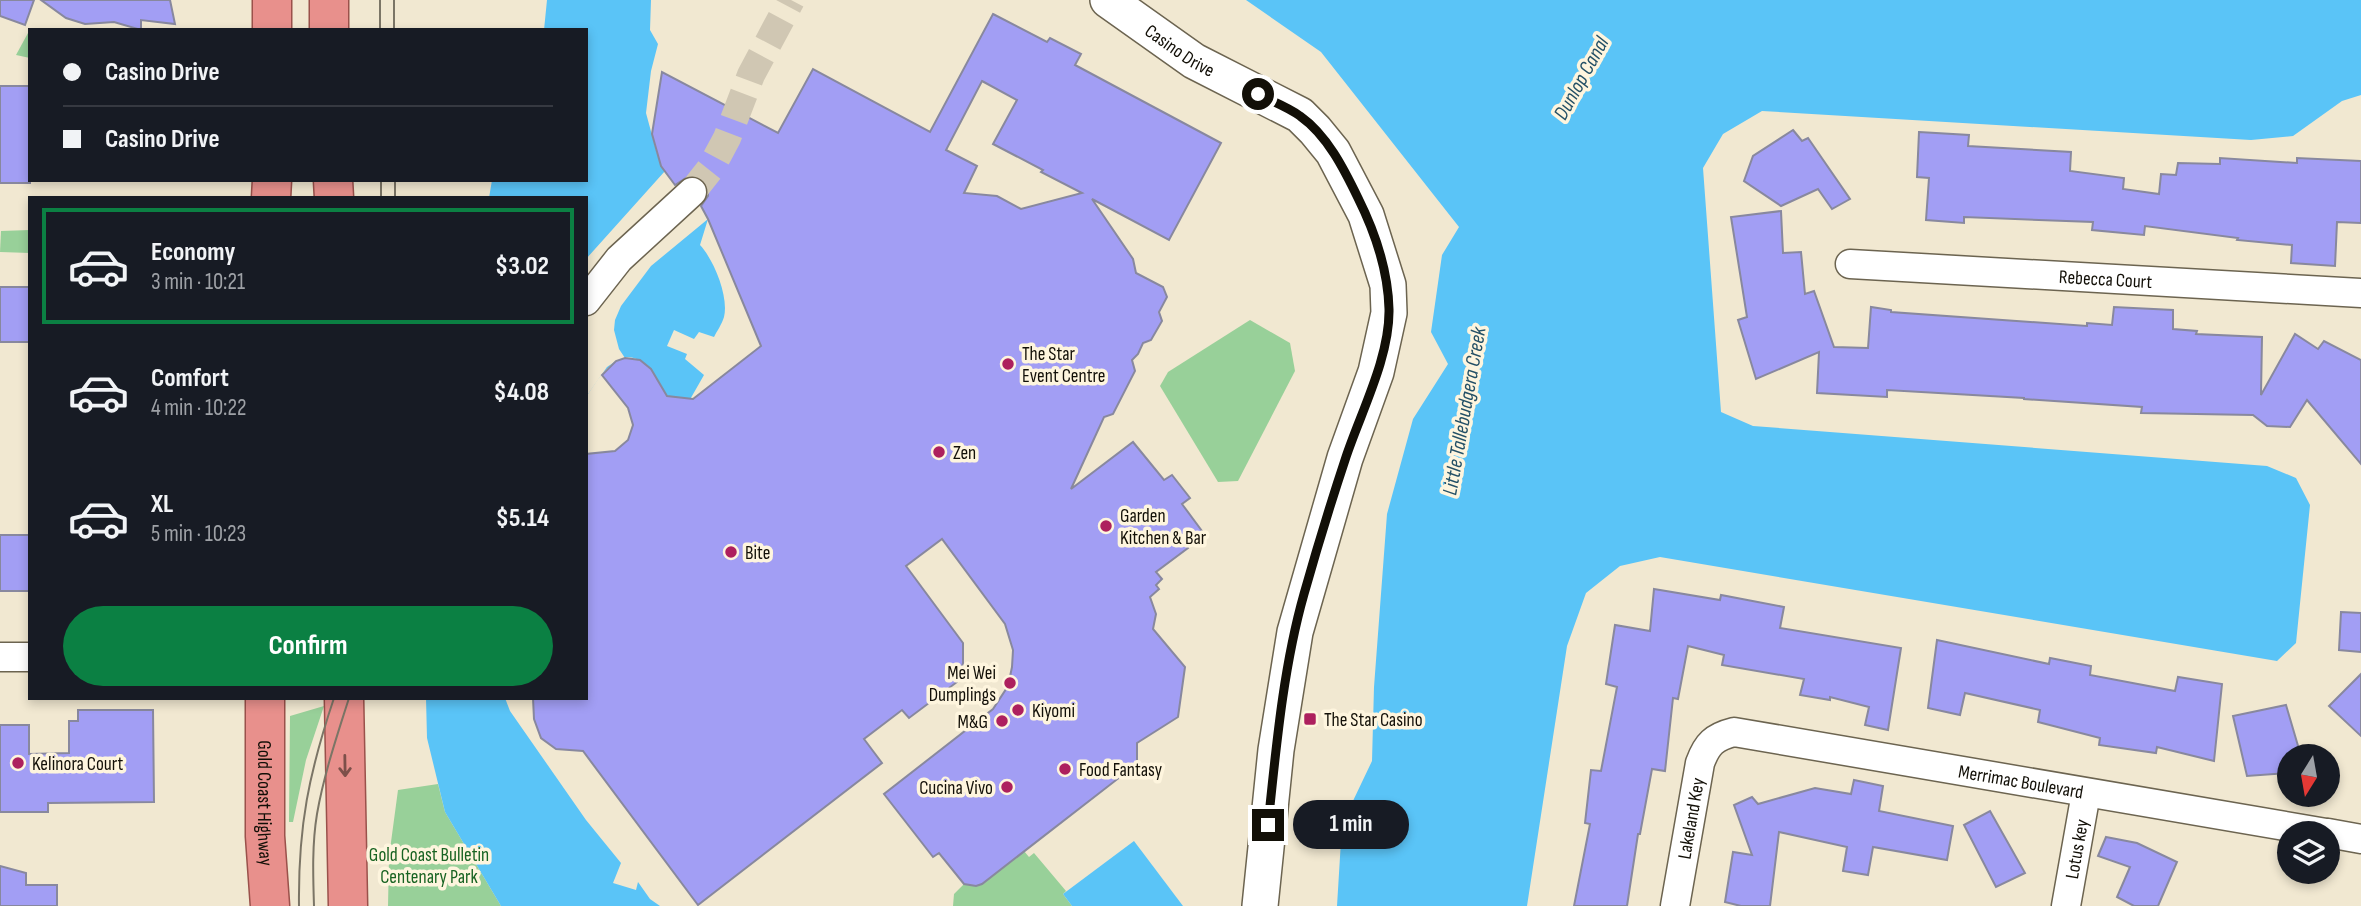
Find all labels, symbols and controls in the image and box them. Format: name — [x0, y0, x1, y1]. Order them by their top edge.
street label: Casino Drive — [1140, 20, 1218, 83]
water label: Dunlop Canal — [1548, 31, 1615, 124]
text: Casino Drive — [105, 57, 219, 88]
route start — [1242, 78, 1274, 110]
text: Casino Drive — [105, 124, 219, 155]
icon: car — [67, 235, 130, 298]
text: Economy — [151, 237, 235, 268]
text: $3.02 — [495, 251, 549, 282]
street label: Rebecca Court — [2058, 266, 2153, 294]
text: 3 min · 10:21 — [151, 268, 245, 296]
water label: Little Tallebudgera Creek — [1437, 324, 1492, 497]
place label: The Star Event Centre — [1022, 343, 1105, 388]
marker: The Star Event Centre — [1000, 356, 1016, 372]
icon: car — [67, 361, 130, 424]
text: Comfort — [151, 363, 229, 394]
text: $4.08 — [494, 377, 549, 408]
text: 4 min · 10:22 — [151, 394, 246, 422]
place label: Zen — [953, 442, 976, 465]
marker: Zen — [931, 444, 947, 460]
icon: car — [67, 487, 130, 550]
text: XL — [151, 489, 173, 520]
text: $5.14 — [496, 503, 549, 534]
place label: Garden Kitchen & Bar — [1120, 505, 1207, 550]
marker: Garden Kitchen & Bar — [1098, 518, 1114, 534]
text: 5 min · 10:23 — [151, 520, 246, 548]
place label: Bite — [745, 542, 770, 565]
marker: Bite — [723, 544, 739, 560]
button: Confirm — [63, 606, 553, 686]
place label: Mei Wei Dumplings — [929, 662, 996, 707]
marker: Mei Wei Dumplings — [1002, 675, 1018, 691]
place label: Kiyomi — [1032, 700, 1075, 723]
marker: Kiyomi — [1010, 702, 1026, 718]
place label: The Star Casino — [1324, 709, 1423, 732]
place label: M&G — [958, 711, 988, 734]
marker: The Star Casino — [1302, 711, 1318, 727]
marker: M&G — [994, 713, 1010, 729]
street label: Gold Coast Highway — [252, 740, 277, 867]
north arrow — [2277, 744, 2340, 807]
map controls — [2277, 744, 2340, 884]
place label: Kelinora Court — [32, 753, 123, 776]
marker: Kelinora Court — [10, 755, 26, 771]
one-way arrow — [339, 755, 352, 778]
place label: Food Fantasy — [1079, 759, 1163, 782]
street label: Merrimac Boulevard — [1957, 760, 2085, 804]
marker: Food Fantasy — [1057, 761, 1073, 777]
street label: Lakeland Key — [1673, 776, 1710, 861]
place label: Cucina Vivo — [919, 777, 993, 800]
marker: Cucina Vivo — [999, 779, 1015, 795]
callout: 1 min — [1292, 800, 1408, 850]
route end — [1252, 809, 1284, 841]
text: 1 min — [1330, 810, 1372, 838]
street label: Lotus key — [2061, 817, 2094, 881]
button: layers — [2277, 821, 2340, 884]
park label: Gold Coast Bulletin Centenary Park — [369, 844, 489, 889]

